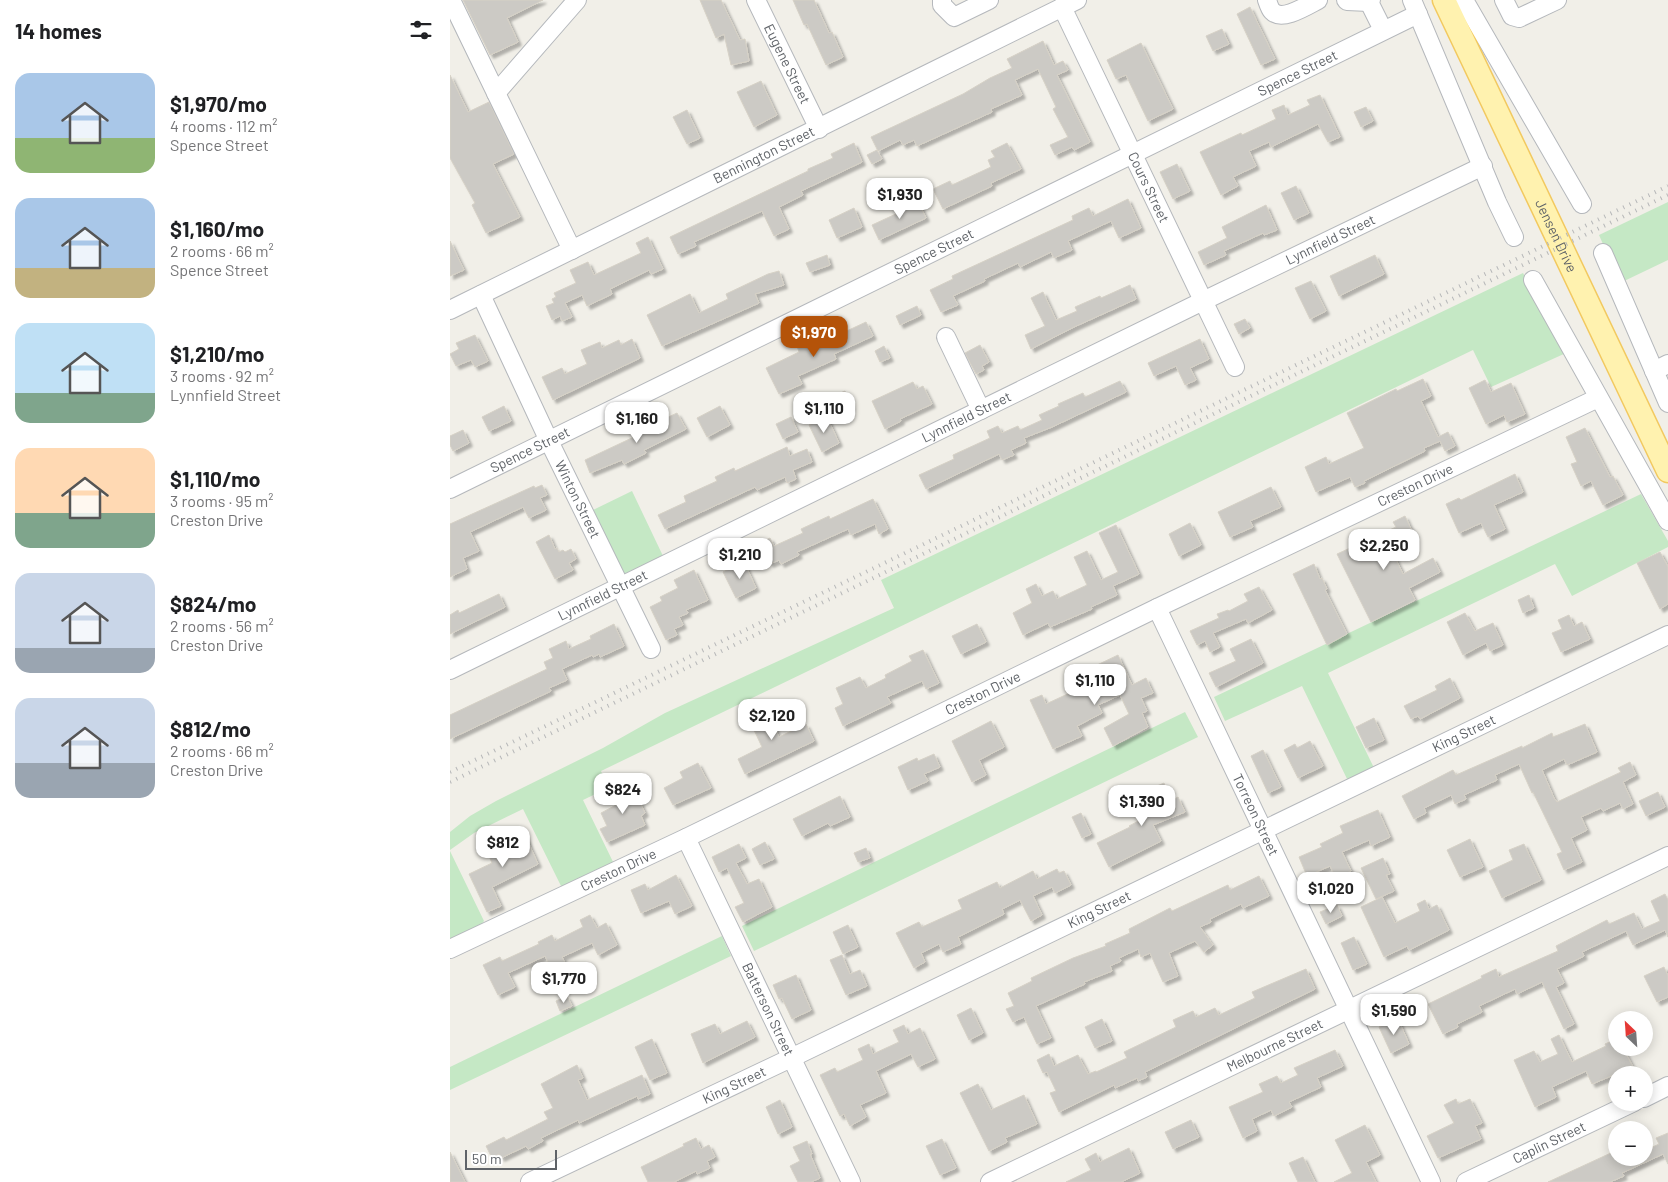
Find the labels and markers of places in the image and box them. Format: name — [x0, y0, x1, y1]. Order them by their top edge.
pin: $1,930 — [859, 178, 941, 220]
pin: $1,970 — [773, 316, 855, 358]
pin: $1,110 — [783, 392, 865, 434]
pin: $1,160 — [596, 402, 678, 444]
pin: $2,250 — [1343, 528, 1425, 571]
pin: $1,210 — [699, 538, 781, 580]
pin: $1,110 — [1054, 664, 1136, 706]
pin: $2,120 — [731, 698, 813, 741]
pin: $824 — [593, 772, 653, 815]
pin: $1,390 — [1101, 784, 1183, 827]
pin: $812 — [473, 826, 533, 868]
pin: $1,020 — [1290, 872, 1372, 914]
pin: $1,770 — [523, 962, 605, 1004]
pin: $1,590 — [1353, 994, 1435, 1036]

